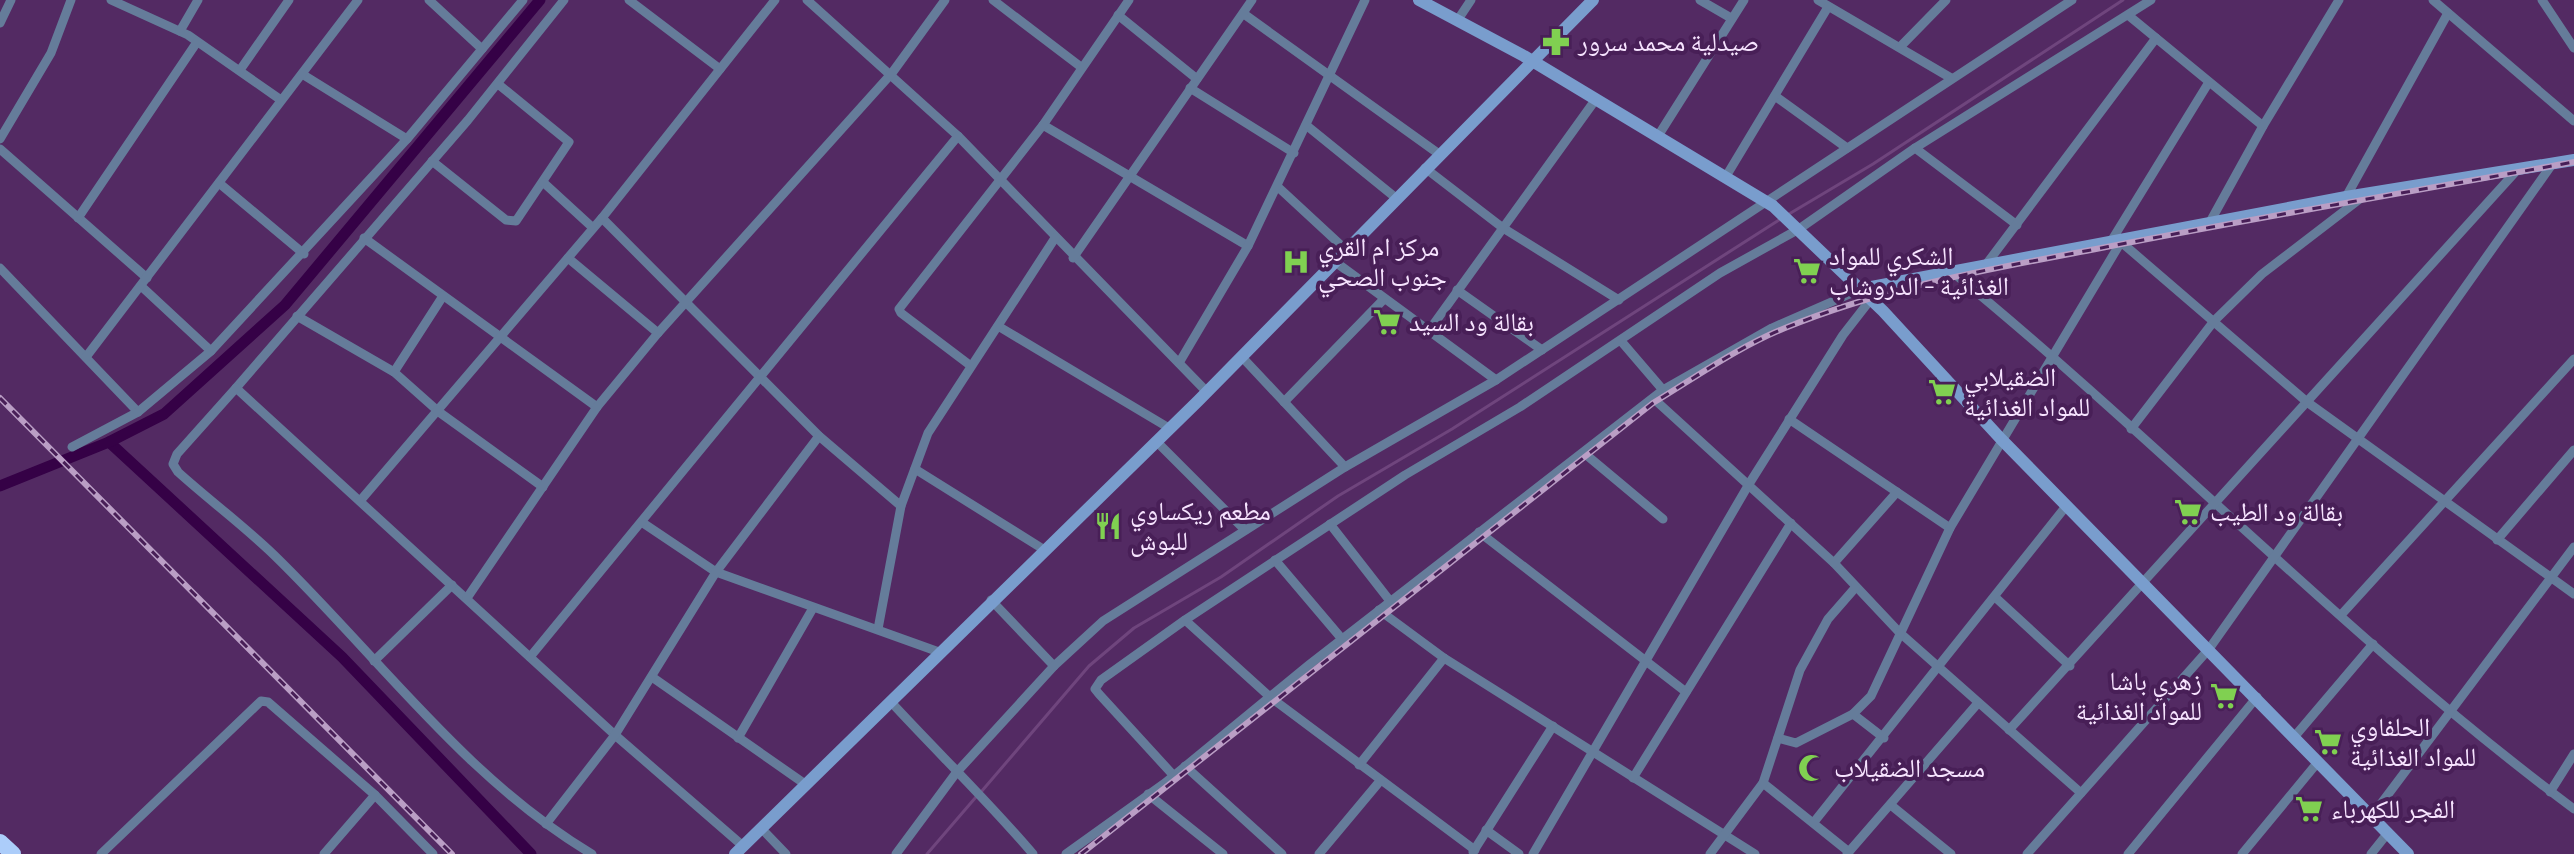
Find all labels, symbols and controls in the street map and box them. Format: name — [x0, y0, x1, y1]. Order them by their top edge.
place label: صيدلية محمد سرور — [1577, 25, 1759, 57]
pharmacy icon: صيدلية محمد سرور — [1541, 27, 1571, 57]
place label: مركز ام القري جنوب الصحي — [1318, 230, 1447, 298]
place label: الشكري للمواد الغذائية - الدروشاب — [1829, 239, 2009, 301]
hospital icon: مركز ام القري جنوب الصحي — [1281, 247, 1311, 277]
supermarket icon: الشكري للمواد الغذائية - الدروشاب — [1792, 256, 1822, 286]
place label: بقالة ود السيد — [1409, 305, 1534, 337]
supermarket icon: بقالة ود السيد — [1372, 307, 1402, 337]
place label: الضقيلابي للمواد الغذائية — [1964, 360, 2090, 422]
supermarket icon: الضقيلابي للمواد الغذائية — [1927, 377, 1957, 407]
place label: مطعم ريكساوي للبوش — [1130, 494, 1271, 557]
place label: بقالة ود الطيب — [2210, 495, 2343, 527]
supermarket icon: بقالة ود الطيب — [2173, 497, 2203, 527]
restaurant icon: مطعم ريكساوي للبوش — [1093, 511, 1123, 541]
place label: زهري باشا للمواد الغذائية — [2076, 664, 2202, 726]
supermarket icon: زهري باشا للمواد الغذائية — [2209, 681, 2239, 711]
place label: الحلفاوي للمواد الغذائية — [2350, 710, 2476, 772]
supermarket icon: الحلفاوي للمواد الغذائية — [2313, 727, 2343, 757]
place label: مسجد الضقيلاب — [1834, 751, 1985, 783]
mosque icon: مسجد الضقيلاب — [1797, 753, 1827, 783]
place label: الفجر للكهرباء — [2331, 792, 2455, 824]
supermarket icon: الفجر للكهرباء — [2294, 794, 2324, 824]

